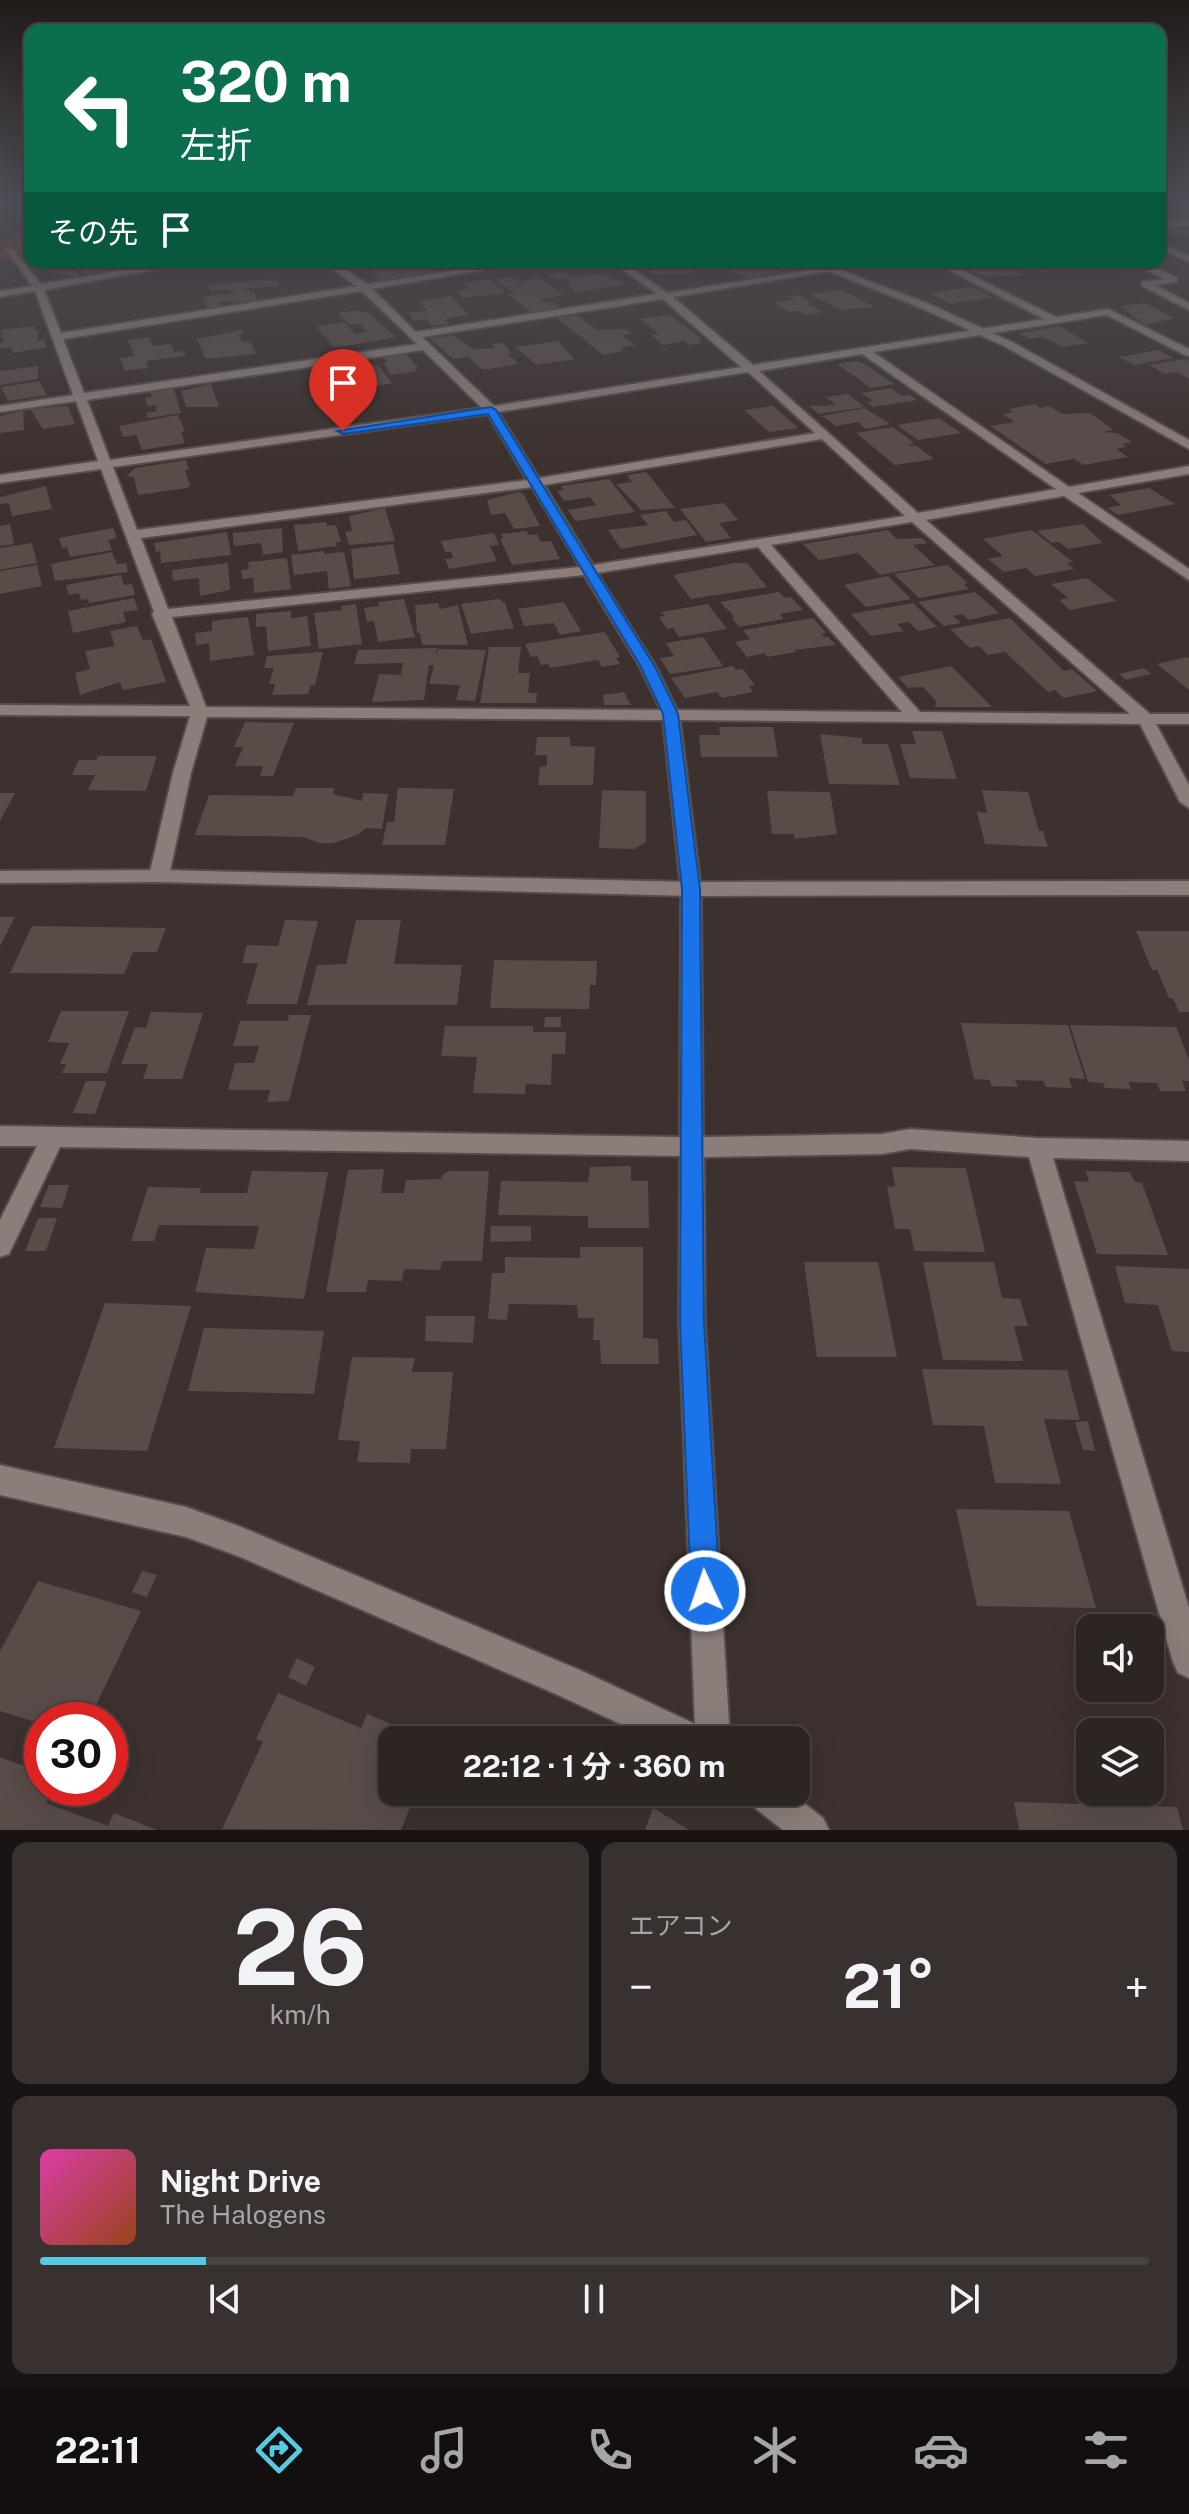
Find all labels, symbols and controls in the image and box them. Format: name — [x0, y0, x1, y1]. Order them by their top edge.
text: 320 m — [180, 49, 352, 115]
icon: left — [48, 56, 152, 160]
text: 左折 — [180, 124, 252, 166]
icon: arrive — [154, 208, 198, 252]
text: その先 — [48, 214, 138, 250]
pin — [309, 349, 377, 431]
icon: arrive — [321, 361, 365, 405]
position arrow — [663, 1549, 747, 1633]
map controls — [1076, 1614, 1164, 1806]
button: sound — [1076, 1614, 1164, 1702]
speed limit sign: 30 — [24, 1702, 128, 1806]
button: layers — [1076, 1718, 1164, 1806]
text: 22:12 · 1 分 · 360 m — [463, 1748, 725, 1784]
text: 26 — [233, 1886, 368, 2008]
text: エアコン — [629, 1910, 733, 1941]
text: 21° — [843, 1951, 935, 2022]
text: − — [629, 1961, 653, 2013]
text: + — [1125, 1961, 1149, 2013]
text: km/h — [270, 1999, 331, 2030]
text: Night Drive — [160, 2163, 321, 2199]
text: The Halogens — [160, 2199, 326, 2230]
icon: previous — [203, 2277, 247, 2321]
icon: pause — [572, 2277, 616, 2321]
icon: next — [942, 2277, 986, 2321]
icon: directions — [251, 2422, 307, 2478]
icon: music — [416, 2422, 472, 2478]
icon: phone — [582, 2422, 638, 2478]
icon: climate — [747, 2422, 803, 2478]
icon: car — [913, 2422, 969, 2478]
icon: filters — [1078, 2422, 1134, 2478]
text: 22:11 — [55, 2429, 141, 2471]

